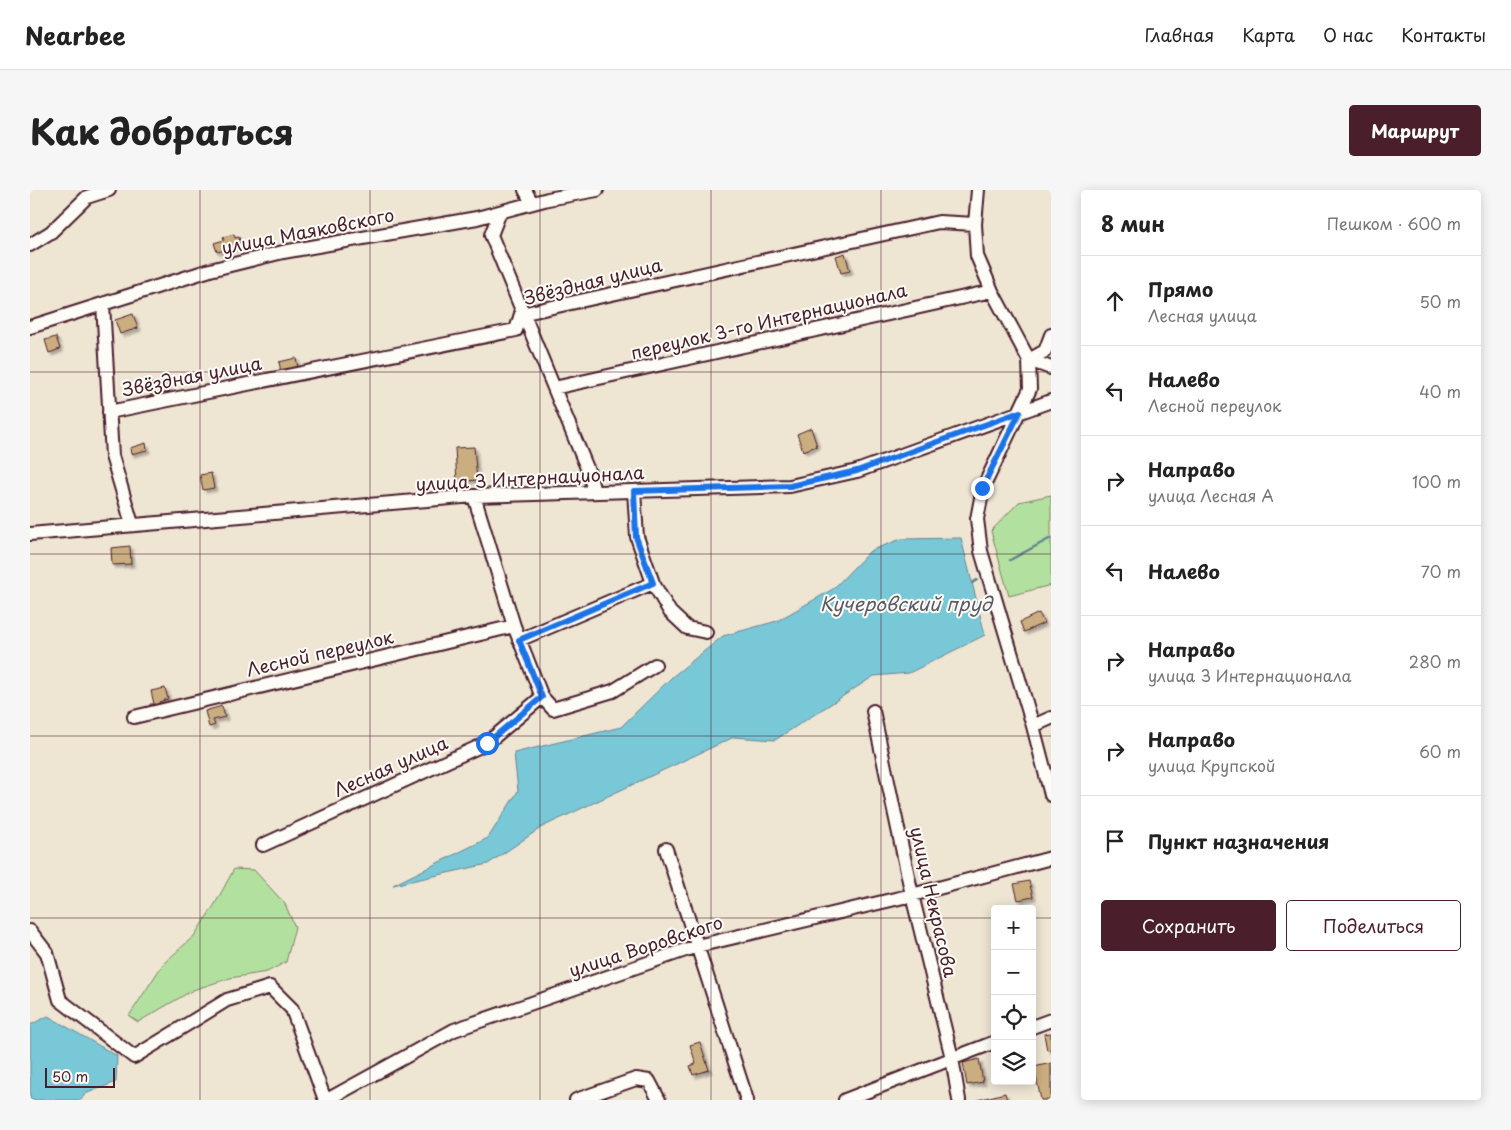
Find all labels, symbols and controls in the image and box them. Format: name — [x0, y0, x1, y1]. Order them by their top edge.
text: Nearbee — [25, 17, 126, 53]
text: Главная — [1145, 21, 1214, 48]
text: Карта — [1242, 21, 1295, 48]
text: О нас — [1323, 21, 1373, 48]
text: Контакты — [1401, 21, 1486, 48]
text: Как добраться — [30, 104, 294, 157]
button: Маршрут — [1349, 105, 1481, 156]
street label: улица Маяковского — [219, 201, 396, 261]
text: 8 мин — [1101, 207, 1165, 239]
text: Пешком · 600 m — [1327, 211, 1461, 235]
street label: Звёздная улица — [521, 250, 665, 311]
street label: переулок 3-го Интернационала — [628, 275, 910, 366]
text: Прямо — [1148, 275, 1213, 303]
icon: ahead — [1101, 287, 1129, 315]
text: 50 m — [1420, 289, 1461, 313]
text: Лесная улица — [1148, 303, 1257, 327]
street label: Звёздная улица — [120, 349, 265, 402]
text: Налево — [1148, 365, 1220, 393]
icon: left — [1101, 377, 1129, 405]
text: 40 m — [1419, 379, 1461, 403]
text: Лесной переулок — [1148, 393, 1282, 417]
text: Направо — [1148, 455, 1235, 483]
street label: улица 3 Интернационала — [415, 458, 646, 497]
icon: right — [1101, 467, 1129, 495]
text: 100 m — [1412, 469, 1461, 493]
route end — [971, 477, 994, 500]
text: улица Лесная А — [1148, 483, 1274, 507]
icon: left — [1101, 557, 1129, 585]
text: Налево — [1148, 557, 1220, 585]
text: 70 m — [1421, 559, 1461, 583]
water label: Кучеровский пруд — [820, 589, 994, 617]
street label: Лесной переулок — [243, 622, 396, 683]
text: Направо — [1148, 635, 1235, 663]
icon: right — [1101, 647, 1129, 675]
text: 280 m — [1409, 649, 1461, 673]
text: улица 3 Интернационала — [1148, 663, 1352, 687]
text: Направо — [1148, 725, 1235, 753]
street label: Лесная улица — [329, 728, 452, 803]
route start — [476, 732, 499, 755]
icon: right — [1101, 737, 1129, 765]
text: 60 m — [1419, 739, 1461, 763]
text: улица Крупской — [1148, 753, 1275, 777]
street label: улица Некрасова — [904, 824, 965, 980]
icon: arrive — [1101, 827, 1129, 855]
text: Пункт назначения — [1148, 827, 1329, 855]
button: Сохранить — [1101, 900, 1276, 951]
button: Поделиться — [1286, 900, 1461, 951]
map controls — [991, 905, 1036, 1085]
button: + — [991, 905, 1036, 950]
street label: улица Воровского — [565, 908, 726, 983]
button: − — [991, 950, 1036, 995]
button: locate — [991, 995, 1036, 1040]
button: layers — [991, 1040, 1036, 1085]
scale bar — [45, 1065, 115, 1088]
text: 50 m — [52, 1066, 88, 1087]

